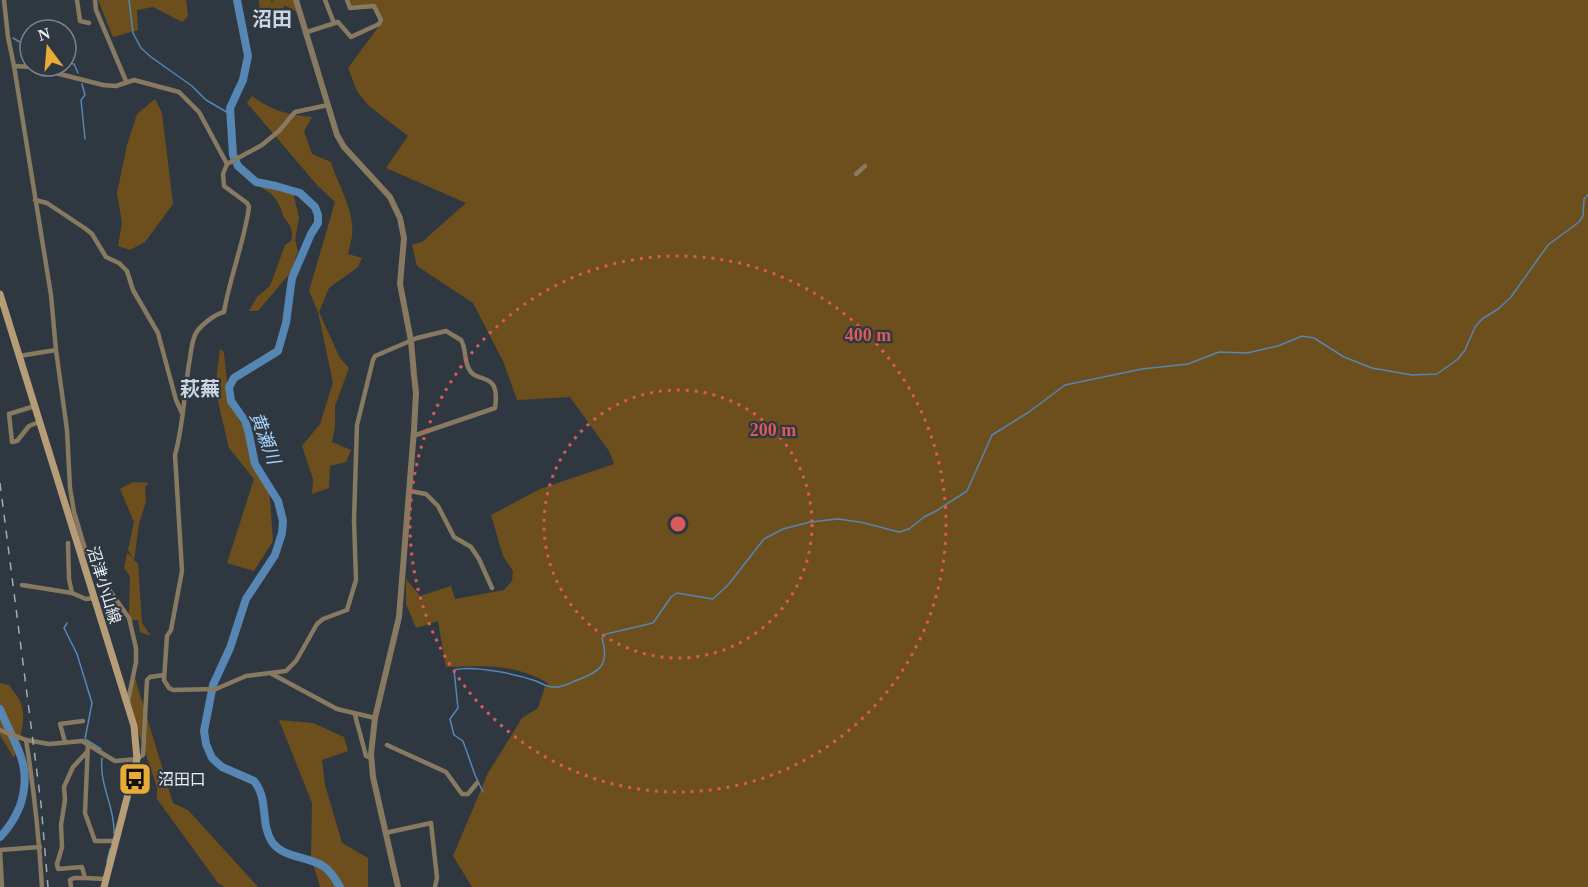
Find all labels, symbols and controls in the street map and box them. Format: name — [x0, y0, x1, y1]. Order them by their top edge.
district label: 沼田 — [252, 8, 292, 30]
north arrow — [18, 18, 78, 78]
text: N — [36, 24, 52, 44]
text: 400 m — [845, 325, 891, 345]
district label: 萩蕪 — [180, 378, 220, 400]
water label: 黄瀬川 — [246, 409, 285, 469]
text: 200 m — [750, 420, 796, 440]
centre of rings — [668, 514, 688, 534]
street label: 沼津小山線 — [84, 544, 124, 626]
bus stop icon: 沼田口 — [117, 761, 153, 797]
place label: 沼田口 — [158, 771, 206, 788]

